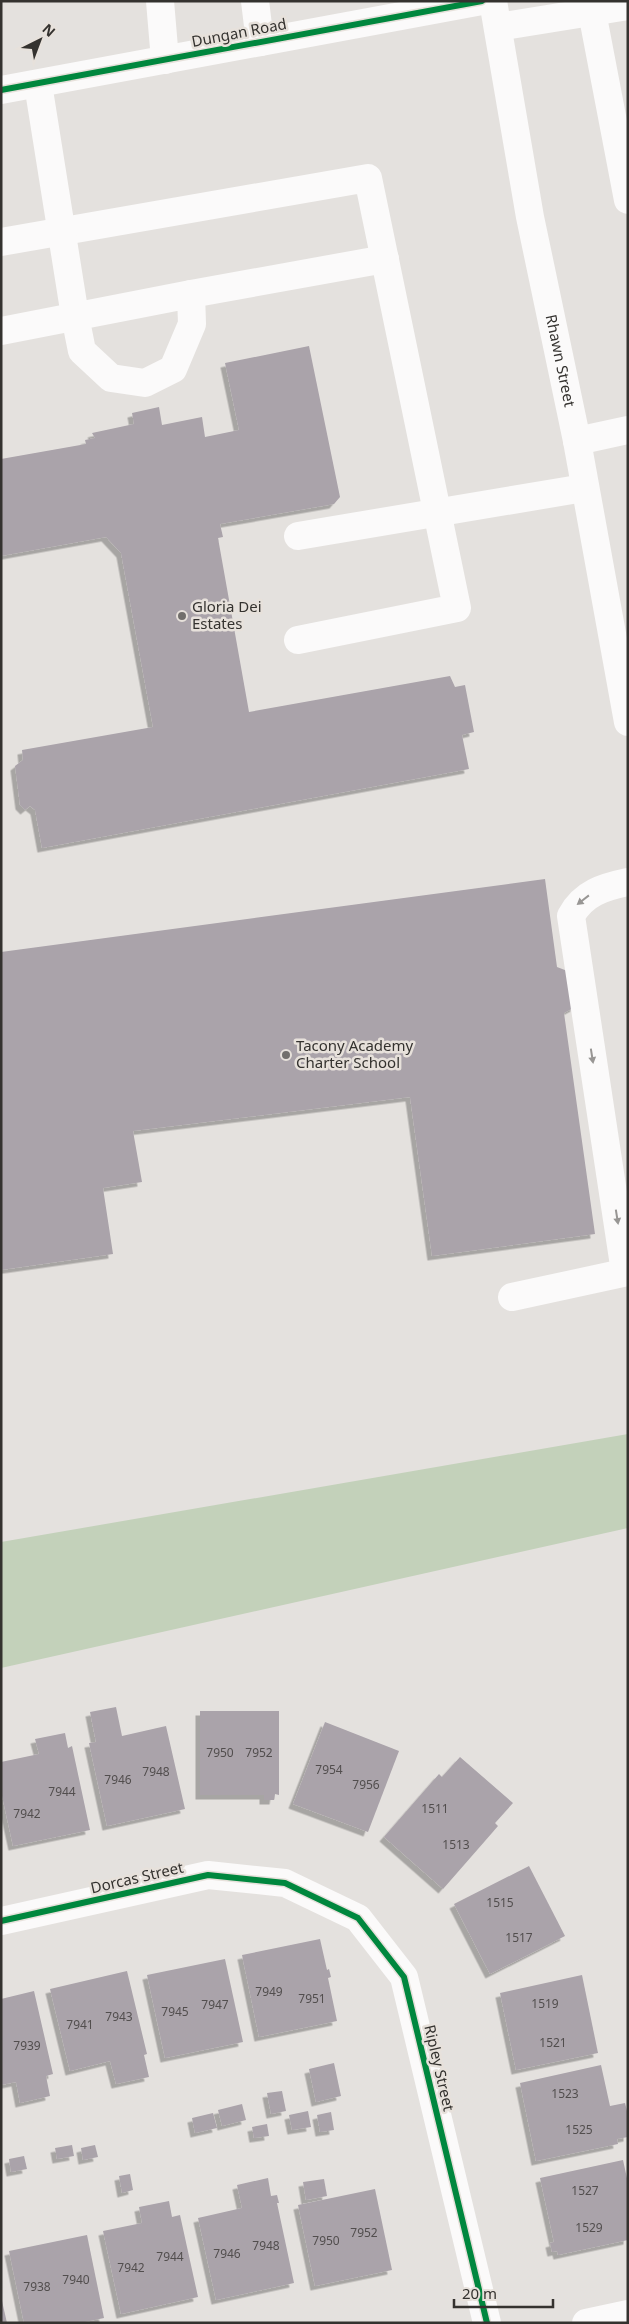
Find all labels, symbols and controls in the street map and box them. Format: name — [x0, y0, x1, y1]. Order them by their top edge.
street label: Dungan Road — [190, 13, 288, 51]
north arrow — [15, 15, 65, 65]
text: N — [38, 19, 60, 41]
street label: Rhawn Street — [542, 312, 581, 409]
place label: Gloria Dei Estates — [192, 596, 262, 633]
marker: Gloria Dei Estates — [176, 610, 188, 622]
one-way arrow — [577, 895, 590, 905]
place label: Tacony Academy Charter School — [296, 1035, 414, 1072]
marker: Tacony Academy Charter School — [280, 1049, 292, 1061]
one-way arrow — [588, 1049, 596, 1065]
one-way arrow — [613, 1209, 621, 1225]
house number: 7950 — [206, 1744, 234, 1761]
house number: 7952 — [245, 1744, 273, 1761]
house number: 7954 — [315, 1761, 343, 1778]
house number: 7948 — [142, 1763, 170, 1780]
house number: 7946 — [104, 1771, 132, 1788]
house number: 7956 — [352, 1776, 380, 1793]
house number: 7944 — [48, 1783, 76, 1800]
house number: 1511 — [421, 1800, 449, 1817]
house number: 7942 — [13, 1805, 41, 1822]
house number: 1513 — [442, 1836, 470, 1853]
street label: Dorcas Street — [88, 1857, 186, 1897]
house number: 1515 — [486, 1894, 514, 1911]
house number: 1517 — [505, 1929, 533, 1946]
house number: 7949 — [255, 1983, 283, 2000]
house number: 7951 — [298, 1990, 326, 2007]
house number: 1519 — [531, 1995, 559, 2012]
house number: 7947 — [201, 1996, 229, 2013]
house number: 7945 — [161, 2003, 189, 2020]
house number: 7943 — [105, 2008, 133, 2025]
house number: 7941 — [66, 2016, 94, 2033]
street label: Ripley Street — [420, 2023, 460, 2113]
house number: 1521 — [539, 2034, 567, 2051]
house number: 7939 — [13, 2037, 41, 2054]
house number: 1523 — [551, 2085, 579, 2102]
house number: 1525 — [565, 2121, 593, 2138]
house number: 1527 — [571, 2182, 599, 2199]
house number: 1529 — [575, 2219, 603, 2236]
house number: 7952 — [350, 2224, 378, 2241]
house number: 7950 — [312, 2232, 340, 2249]
house number: 7948 — [252, 2237, 280, 2254]
house number: 7946 — [213, 2245, 241, 2262]
house number: 7944 — [156, 2248, 184, 2265]
house number: 7942 — [117, 2259, 145, 2276]
house number: 7940 — [62, 2271, 90, 2288]
scale bar — [454, 2276, 553, 2308]
house number: 7938 — [23, 2278, 51, 2295]
text: 20 m — [462, 2283, 497, 2303]

